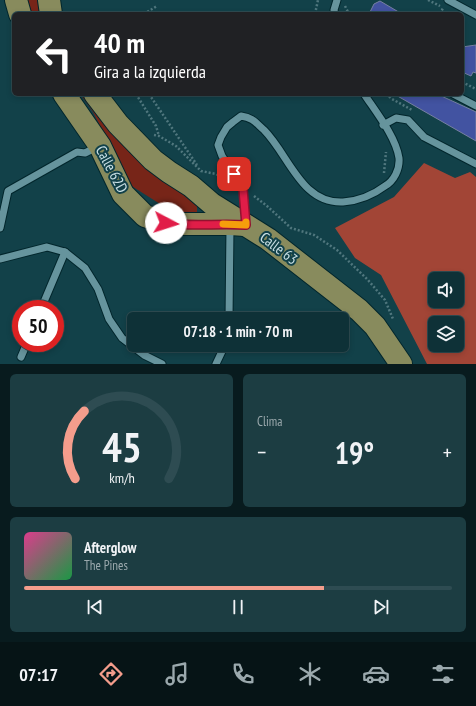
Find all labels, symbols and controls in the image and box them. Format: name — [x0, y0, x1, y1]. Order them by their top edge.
text: 40 m — [94, 24, 145, 61]
icon: left — [28, 28, 80, 80]
text: Gira a la izquierda — [94, 60, 206, 83]
street label: Calle 62D — [92, 142, 132, 196]
pin — [217, 157, 251, 191]
icon: arrive — [223, 163, 245, 185]
position arrow — [145, 202, 187, 244]
street label: Calle 63 — [256, 228, 302, 268]
map controls — [428, 272, 464, 352]
button: sound — [428, 272, 464, 308]
speed limit sign: 50 — [12, 300, 64, 352]
button: layers — [428, 316, 464, 352]
text: 07:18 · 1 min · 70 m — [184, 322, 292, 341]
text: Clima — [257, 413, 282, 430]
text: 45 — [102, 419, 141, 472]
text: 19° — [335, 433, 374, 472]
text: − — [257, 438, 266, 466]
text: + — [443, 438, 452, 466]
text: km/h — [109, 467, 134, 486]
text: Afterglow — [84, 538, 136, 557]
text: The Pines — [84, 557, 128, 574]
icon: previous — [84, 596, 106, 618]
icon: pause — [227, 596, 249, 618]
icon: next — [370, 596, 392, 618]
icon: directions — [97, 660, 125, 688]
icon: music — [163, 660, 191, 688]
icon: phone — [229, 660, 257, 688]
icon: climate — [296, 660, 324, 688]
icon: car — [362, 660, 390, 688]
icon: filters — [429, 660, 457, 688]
text: 07:17 — [19, 663, 58, 686]

